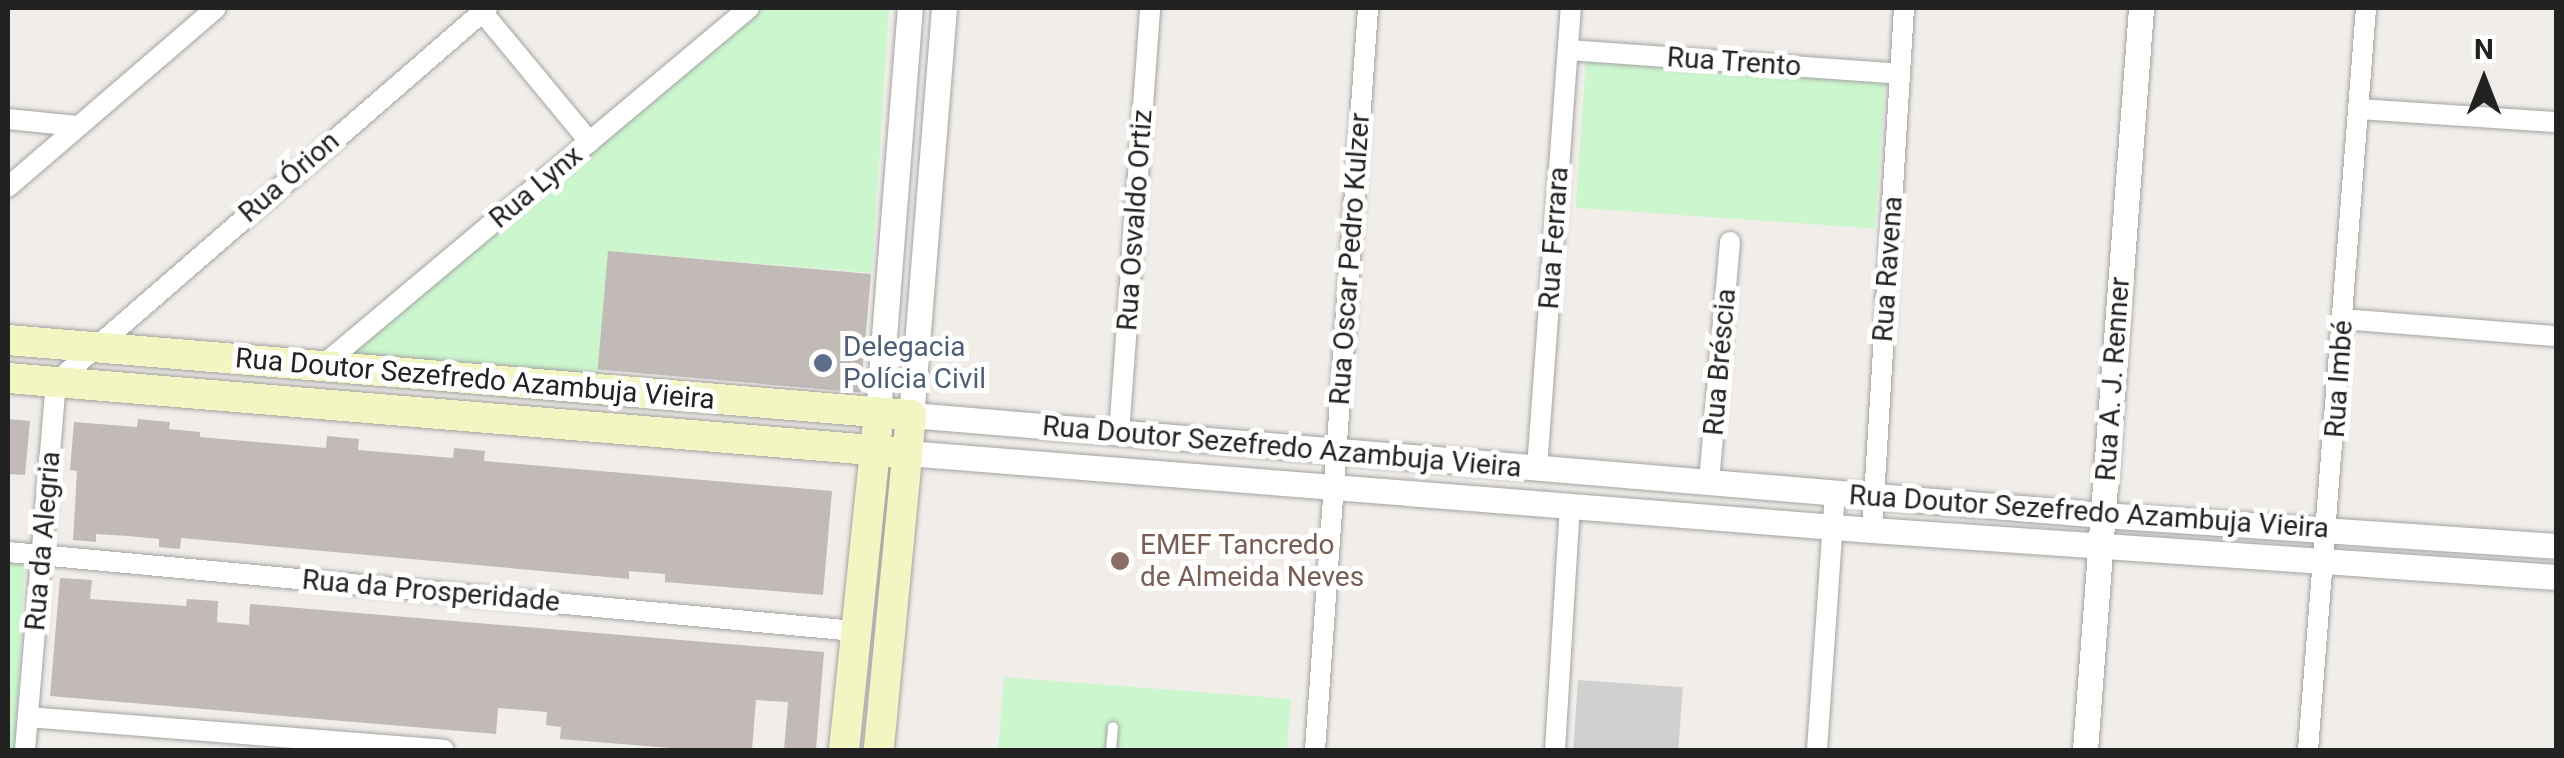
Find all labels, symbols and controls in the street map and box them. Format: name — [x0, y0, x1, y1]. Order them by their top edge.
north arrow — [2434, 30, 2534, 130]
text: N — [2474, 33, 2494, 66]
street label: Rua Trento — [1666, 41, 1802, 83]
street label: Rua Osvaldo Ortiz — [1110, 108, 1160, 332]
street label: Rua Oscar Pedro Kulzer — [1323, 112, 1377, 406]
street label: Rua Órion — [232, 124, 346, 230]
street label: Rua Lynx — [483, 139, 589, 235]
street label: Rua Ferrara — [1532, 166, 1576, 310]
street label: Rua Ravena — [1866, 195, 1910, 343]
street label: Rua A. J. Renner — [2089, 276, 2137, 482]
street label: Rua Bréscia — [1697, 287, 1743, 437]
street label: Rua Imbé — [2318, 319, 2360, 439]
place label: Delegacia Polícia Civil — [843, 330, 986, 396]
street label: Rua Doutor Sezefredo Azambuja Vieira — [234, 341, 716, 417]
marker: Delegacia Polícia Civil — [812, 352, 834, 374]
street label: Rua Doutor Sezefredo Azambuja Vieira — [1041, 409, 1523, 485]
street label: Rua da Alegria — [18, 450, 68, 632]
street label: Rua Doutor Sezefredo Azambuja Vieira — [1848, 478, 2330, 546]
place label: EMEF Tancredo de Almeida Neves — [1140, 528, 1364, 594]
marker: EMEF Tancredo de Almeida Neves — [1109, 550, 1131, 572]
street label: Rua da Prosperidade — [301, 563, 561, 619]

